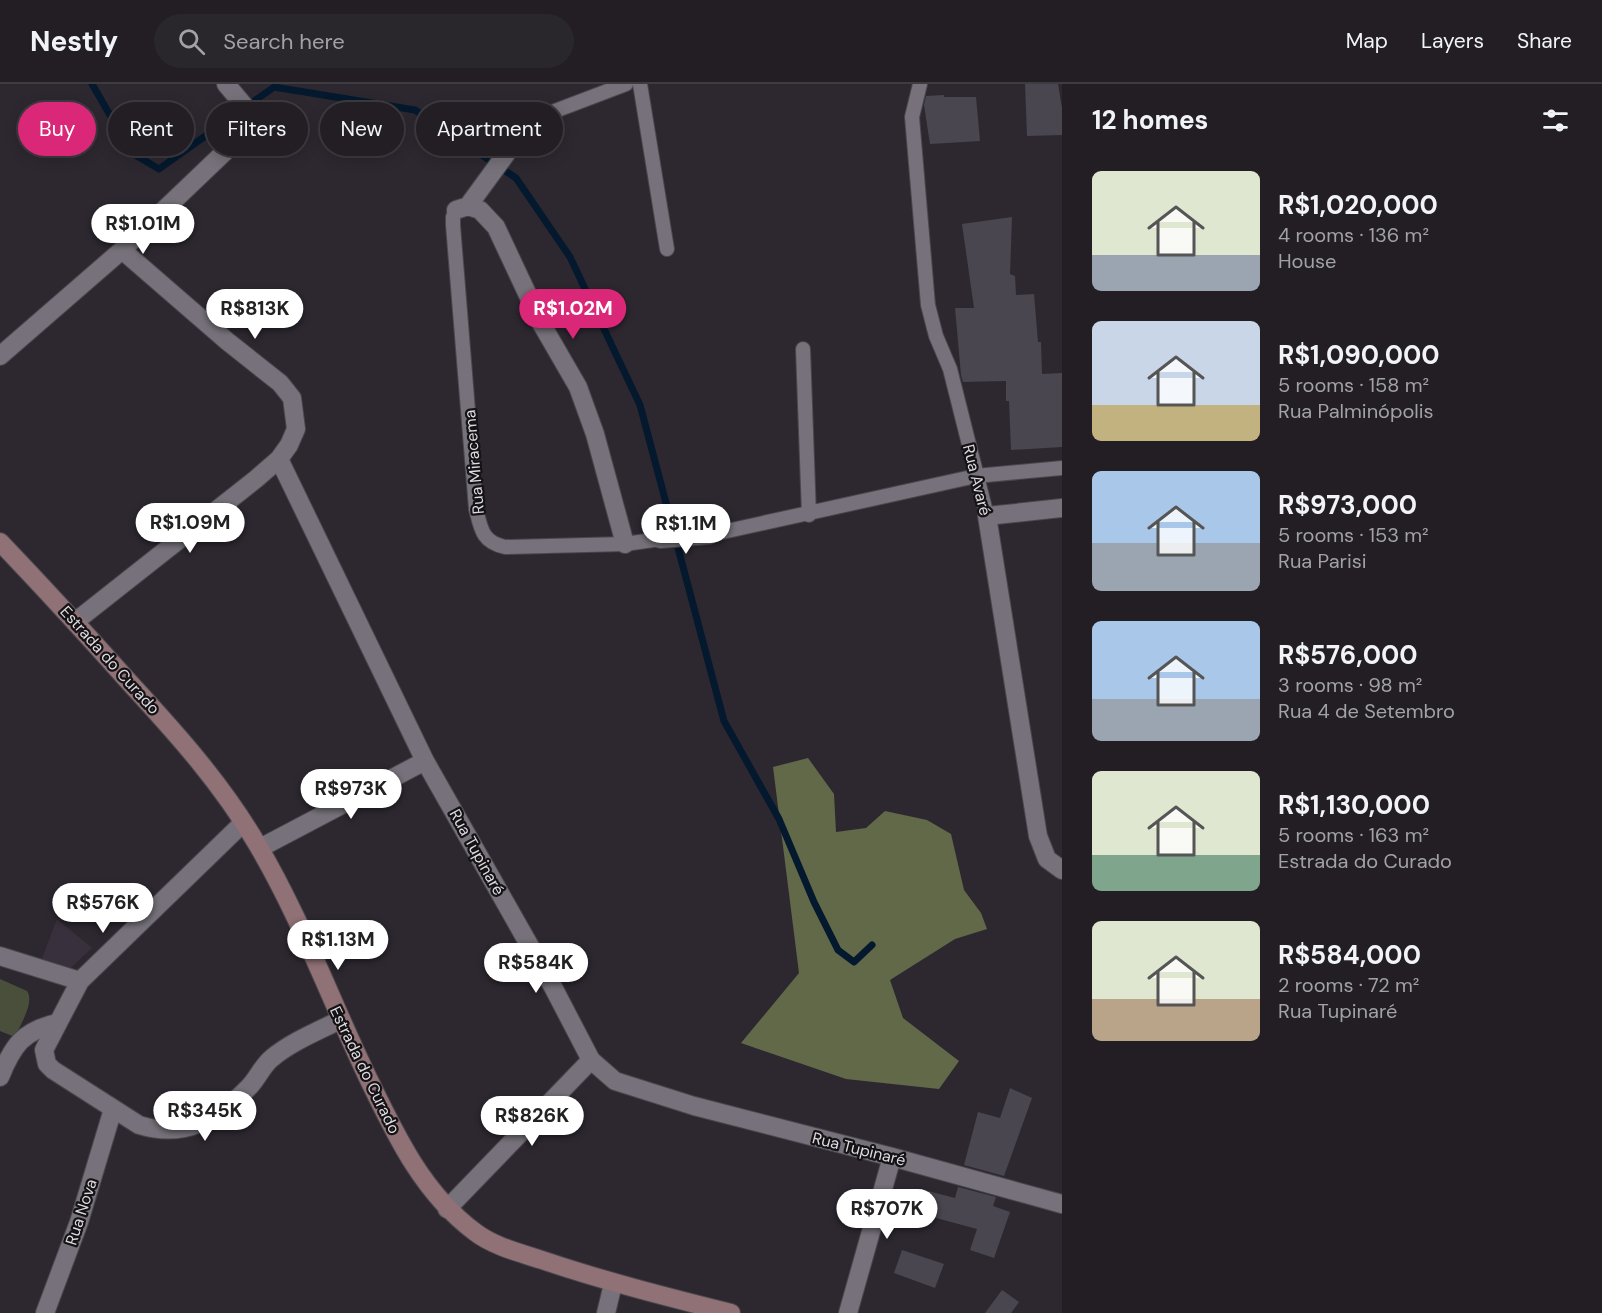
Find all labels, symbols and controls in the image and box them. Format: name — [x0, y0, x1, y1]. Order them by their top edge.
search box — [154, 14, 574, 68]
text: Nestly — [30, 23, 118, 60]
icon: search — [175, 25, 208, 58]
text: Search here — [223, 27, 345, 56]
text: Map — [1346, 27, 1388, 55]
text: Layers — [1421, 27, 1484, 55]
text: Share — [1517, 27, 1572, 55]
chip: Buy — [18, 102, 96, 156]
chip: Rent — [108, 102, 194, 156]
chip: Filters — [206, 102, 308, 156]
chip: New — [320, 102, 404, 156]
chip: Apartment — [416, 102, 563, 156]
text: 12 homes — [1092, 103, 1208, 137]
icon: filters — [1539, 104, 1572, 137]
text: R$1,020,000 — [1278, 188, 1438, 222]
icon: home — [1140, 195, 1212, 267]
pin: R$1.01M — [88, 204, 198, 255]
text: R$1.01M — [105, 210, 181, 236]
text: 4 rooms · 136 m² — [1278, 222, 1429, 248]
text: House — [1278, 248, 1336, 274]
pin: R$813K — [206, 289, 304, 340]
pin: R$1.02M — [518, 289, 628, 340]
text: R$813K — [220, 295, 290, 321]
text: R$1.02M — [533, 295, 613, 321]
text: R$1,090,000 — [1278, 338, 1440, 372]
icon: home — [1140, 345, 1212, 417]
text: 5 rooms · 158 m² — [1278, 372, 1429, 398]
text: Rua Palminópolis — [1278, 398, 1434, 424]
street label: Rua Miracema — [459, 409, 489, 515]
street label: Rua Avaré — [958, 442, 996, 518]
text: R$973,000 — [1278, 488, 1417, 522]
icon: home — [1140, 495, 1212, 567]
pin: R$1.09M — [135, 503, 245, 554]
pin: R$1.1M — [637, 504, 735, 555]
text: R$1.09M — [150, 509, 230, 535]
text: R$1.1M — [655, 510, 717, 536]
text: 5 rooms · 153 m² — [1278, 522, 1429, 548]
text: Rua Parisi — [1278, 548, 1367, 574]
street label: Estrada do Curado — [56, 601, 164, 719]
text: R$576,000 — [1278, 638, 1418, 672]
icon: home — [1140, 645, 1212, 717]
text: 3 rooms · 98 m² — [1278, 672, 1422, 698]
text: Rua 4 de Setembro — [1278, 698, 1455, 724]
pin: R$973K — [302, 769, 400, 820]
text: R$973K — [315, 775, 387, 801]
text: R$1,130,000 — [1278, 788, 1430, 822]
icon: home — [1140, 795, 1212, 867]
street label: Rua Tupinaré — [445, 805, 509, 899]
text: 5 rooms · 163 m² — [1278, 822, 1429, 848]
text: Estrada do Curado — [1278, 848, 1452, 874]
pin: R$576K — [54, 883, 152, 934]
text: R$576K — [66, 889, 140, 915]
pin: R$1.13M — [283, 920, 393, 971]
text: R$1.13M — [301, 926, 375, 952]
text: R$584,000 — [1278, 938, 1421, 972]
pin: R$584K — [487, 943, 585, 994]
icon: home — [1140, 945, 1212, 1017]
text: R$584K — [498, 949, 574, 975]
text: 2 rooms · 72 m² — [1278, 972, 1419, 998]
text: Rua Tupinaré — [1278, 998, 1397, 1024]
street label: Estrada do Curado — [325, 1003, 405, 1137]
pin: R$345K — [156, 1091, 254, 1142]
pin: R$826K — [483, 1096, 581, 1147]
text: R$345K — [167, 1097, 243, 1123]
text: R$826K — [495, 1102, 569, 1128]
street label: Rua Tupinaré — [810, 1127, 908, 1171]
street label: Rua Nova — [60, 1176, 102, 1248]
pin: R$707K — [838, 1189, 936, 1240]
text: R$707K — [850, 1195, 924, 1221]

